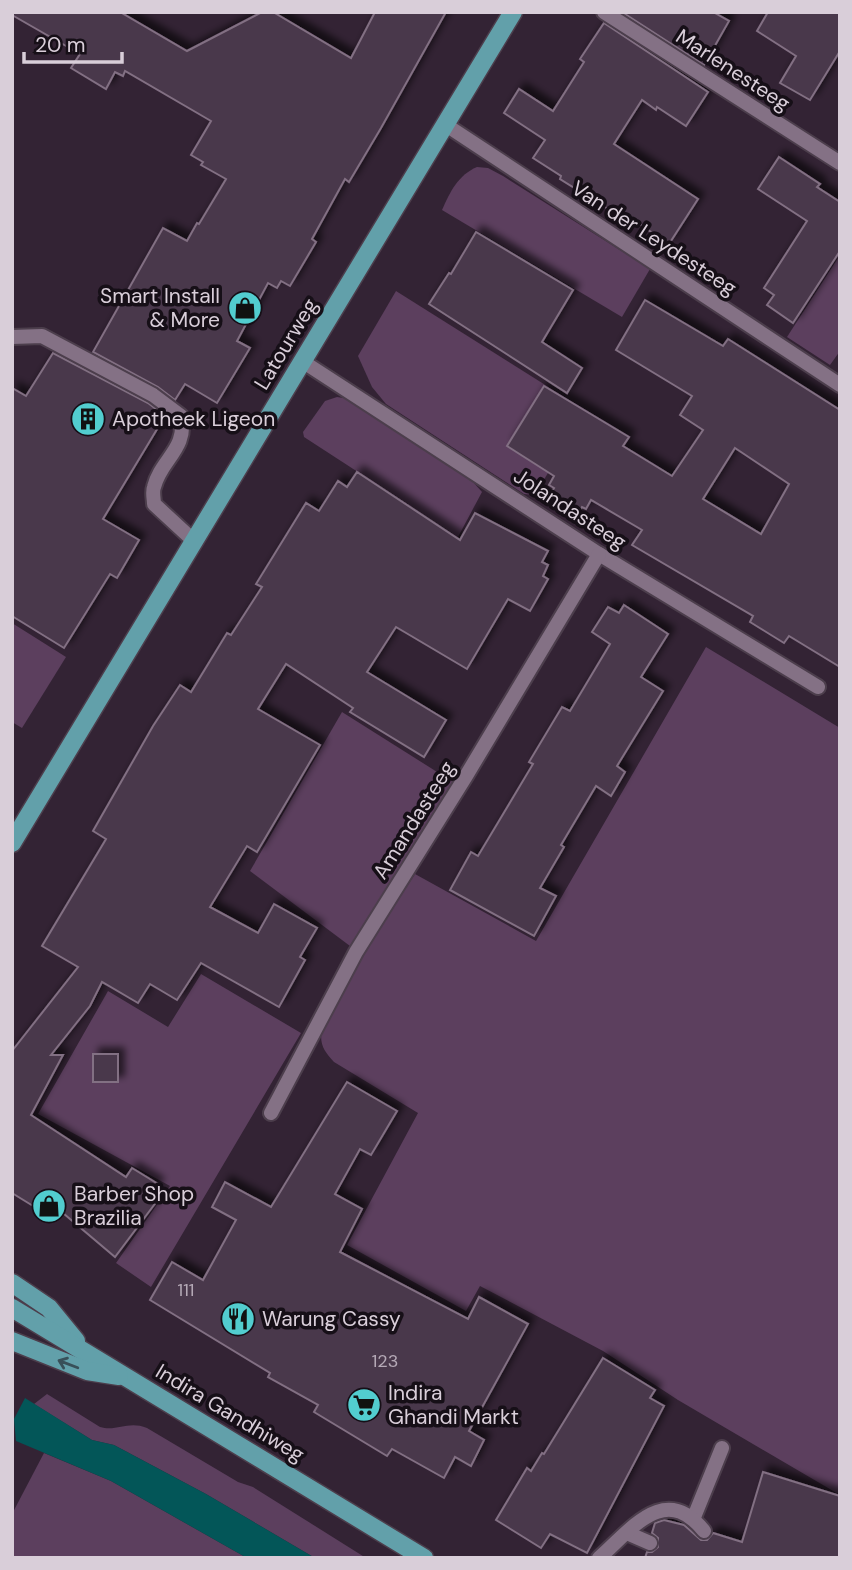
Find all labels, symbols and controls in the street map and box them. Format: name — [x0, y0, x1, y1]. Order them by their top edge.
scale bar — [24, 21, 122, 65]
street label: Marlenesteeg — [670, 23, 796, 118]
text: 20 m — [35, 31, 86, 59]
street label: Van der Leydesteeg — [566, 174, 742, 302]
place label: Smart Install & More — [100, 282, 220, 334]
shop icon: Smart Install & More — [226, 289, 264, 327]
street label: Latourweg — [248, 293, 324, 395]
building icon: Apotheek Ligeon — [69, 400, 107, 438]
place label: Apotheek Ligeon — [112, 405, 275, 433]
street label: Jolandasteeg — [508, 462, 632, 556]
street label: Amandasteeg — [367, 755, 462, 884]
place label: Barber Shop Brazilia — [74, 1180, 194, 1232]
shop icon: Barber Shop Brazilia — [30, 1187, 68, 1225]
house number: 111 — [178, 1278, 194, 1302]
restaurant icon: Warung Cassy — [219, 1300, 257, 1338]
place label: Warung Cassy — [262, 1305, 401, 1333]
house number: 123 — [372, 1349, 398, 1373]
one-way arrow — [57, 1356, 79, 1369]
street label: Indira Gandhiweg — [150, 1358, 310, 1469]
place label: Indira Ghandi Markt — [388, 1379, 519, 1431]
supermarket icon: Indira Ghandi Markt — [345, 1386, 383, 1424]

